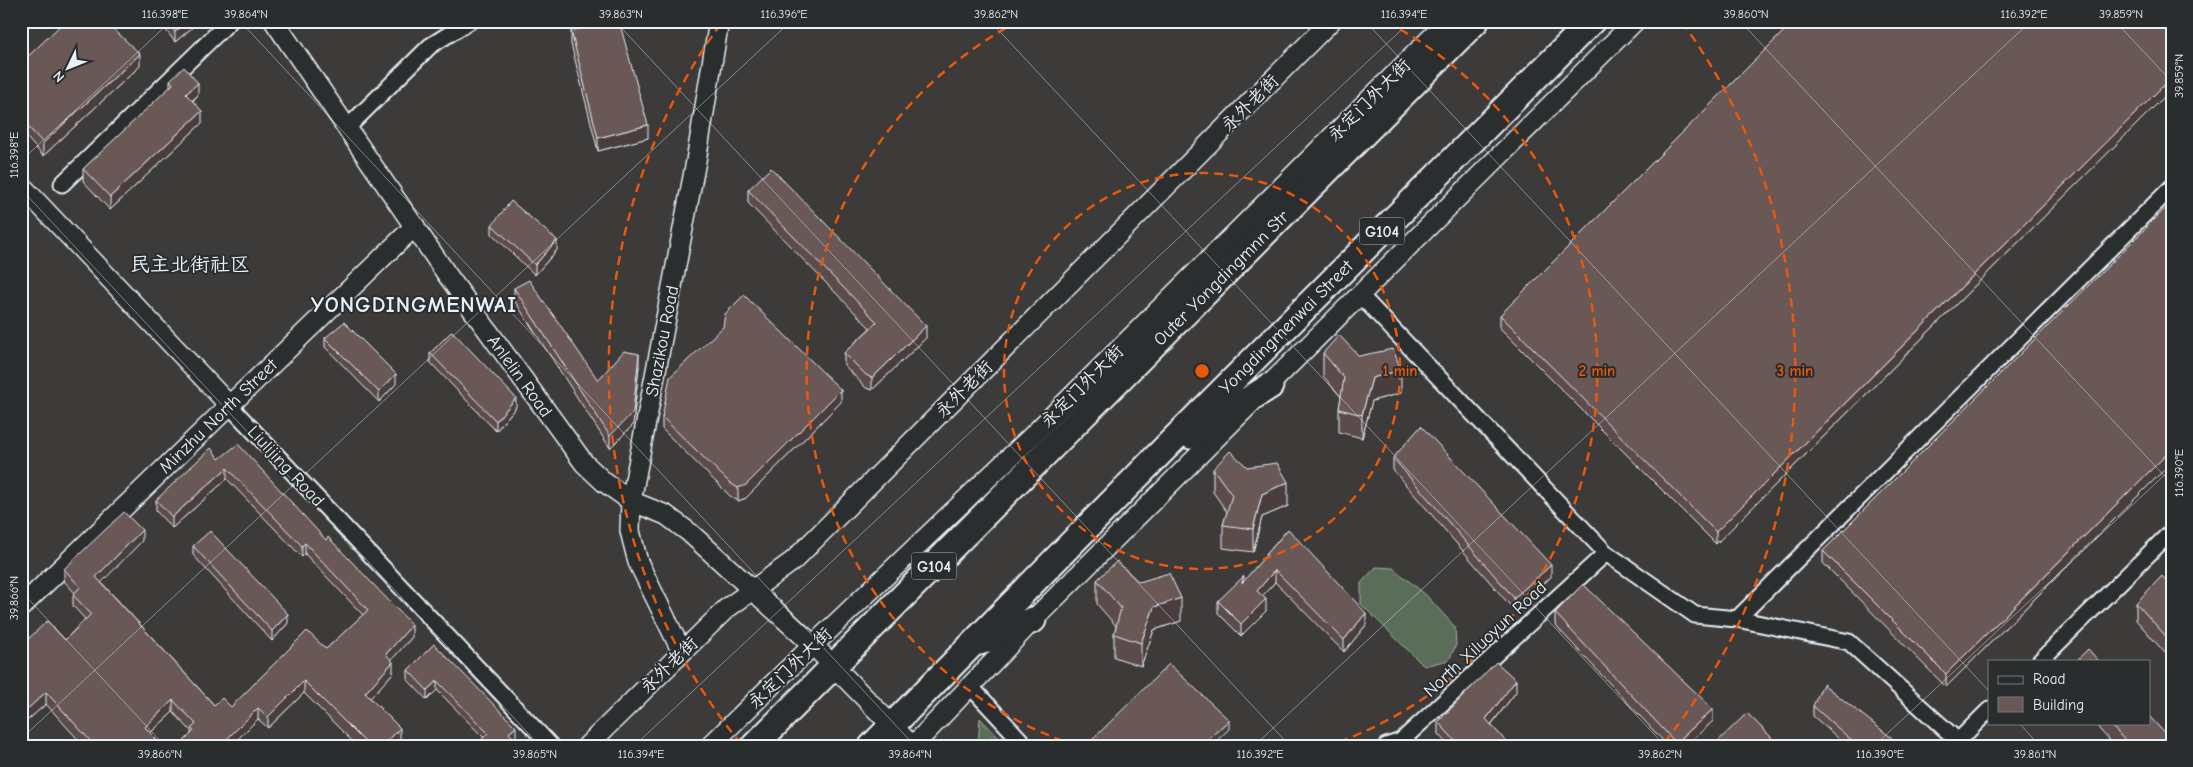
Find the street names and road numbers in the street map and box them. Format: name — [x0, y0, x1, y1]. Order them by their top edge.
street label: 永定门外大街 — [1324, 55, 1415, 146]
street label: 永外老街 — [1217, 70, 1283, 136]
street label: Outer Yongdingmnn Str — [1149, 206, 1294, 350]
road number: G104 — [1360, 218, 1404, 245]
street label: Yongdingmenwai Street — [1215, 256, 1358, 399]
street label: Shazikou Road — [641, 284, 684, 398]
street label: Anlelin Road — [483, 331, 556, 421]
street label: 永定门外大街 — [1037, 341, 1128, 432]
street label: Minzhu North Street — [155, 354, 282, 478]
street label: 永外老街 — [931, 356, 997, 422]
street label: Liulijing Road — [243, 422, 328, 511]
road number: G104 — [912, 552, 956, 580]
street label: North Xiluoyun Road — [1420, 577, 1551, 702]
street label: 永定门外大街 — [744, 623, 836, 713]
street label: 永外老街 — [636, 633, 703, 698]

